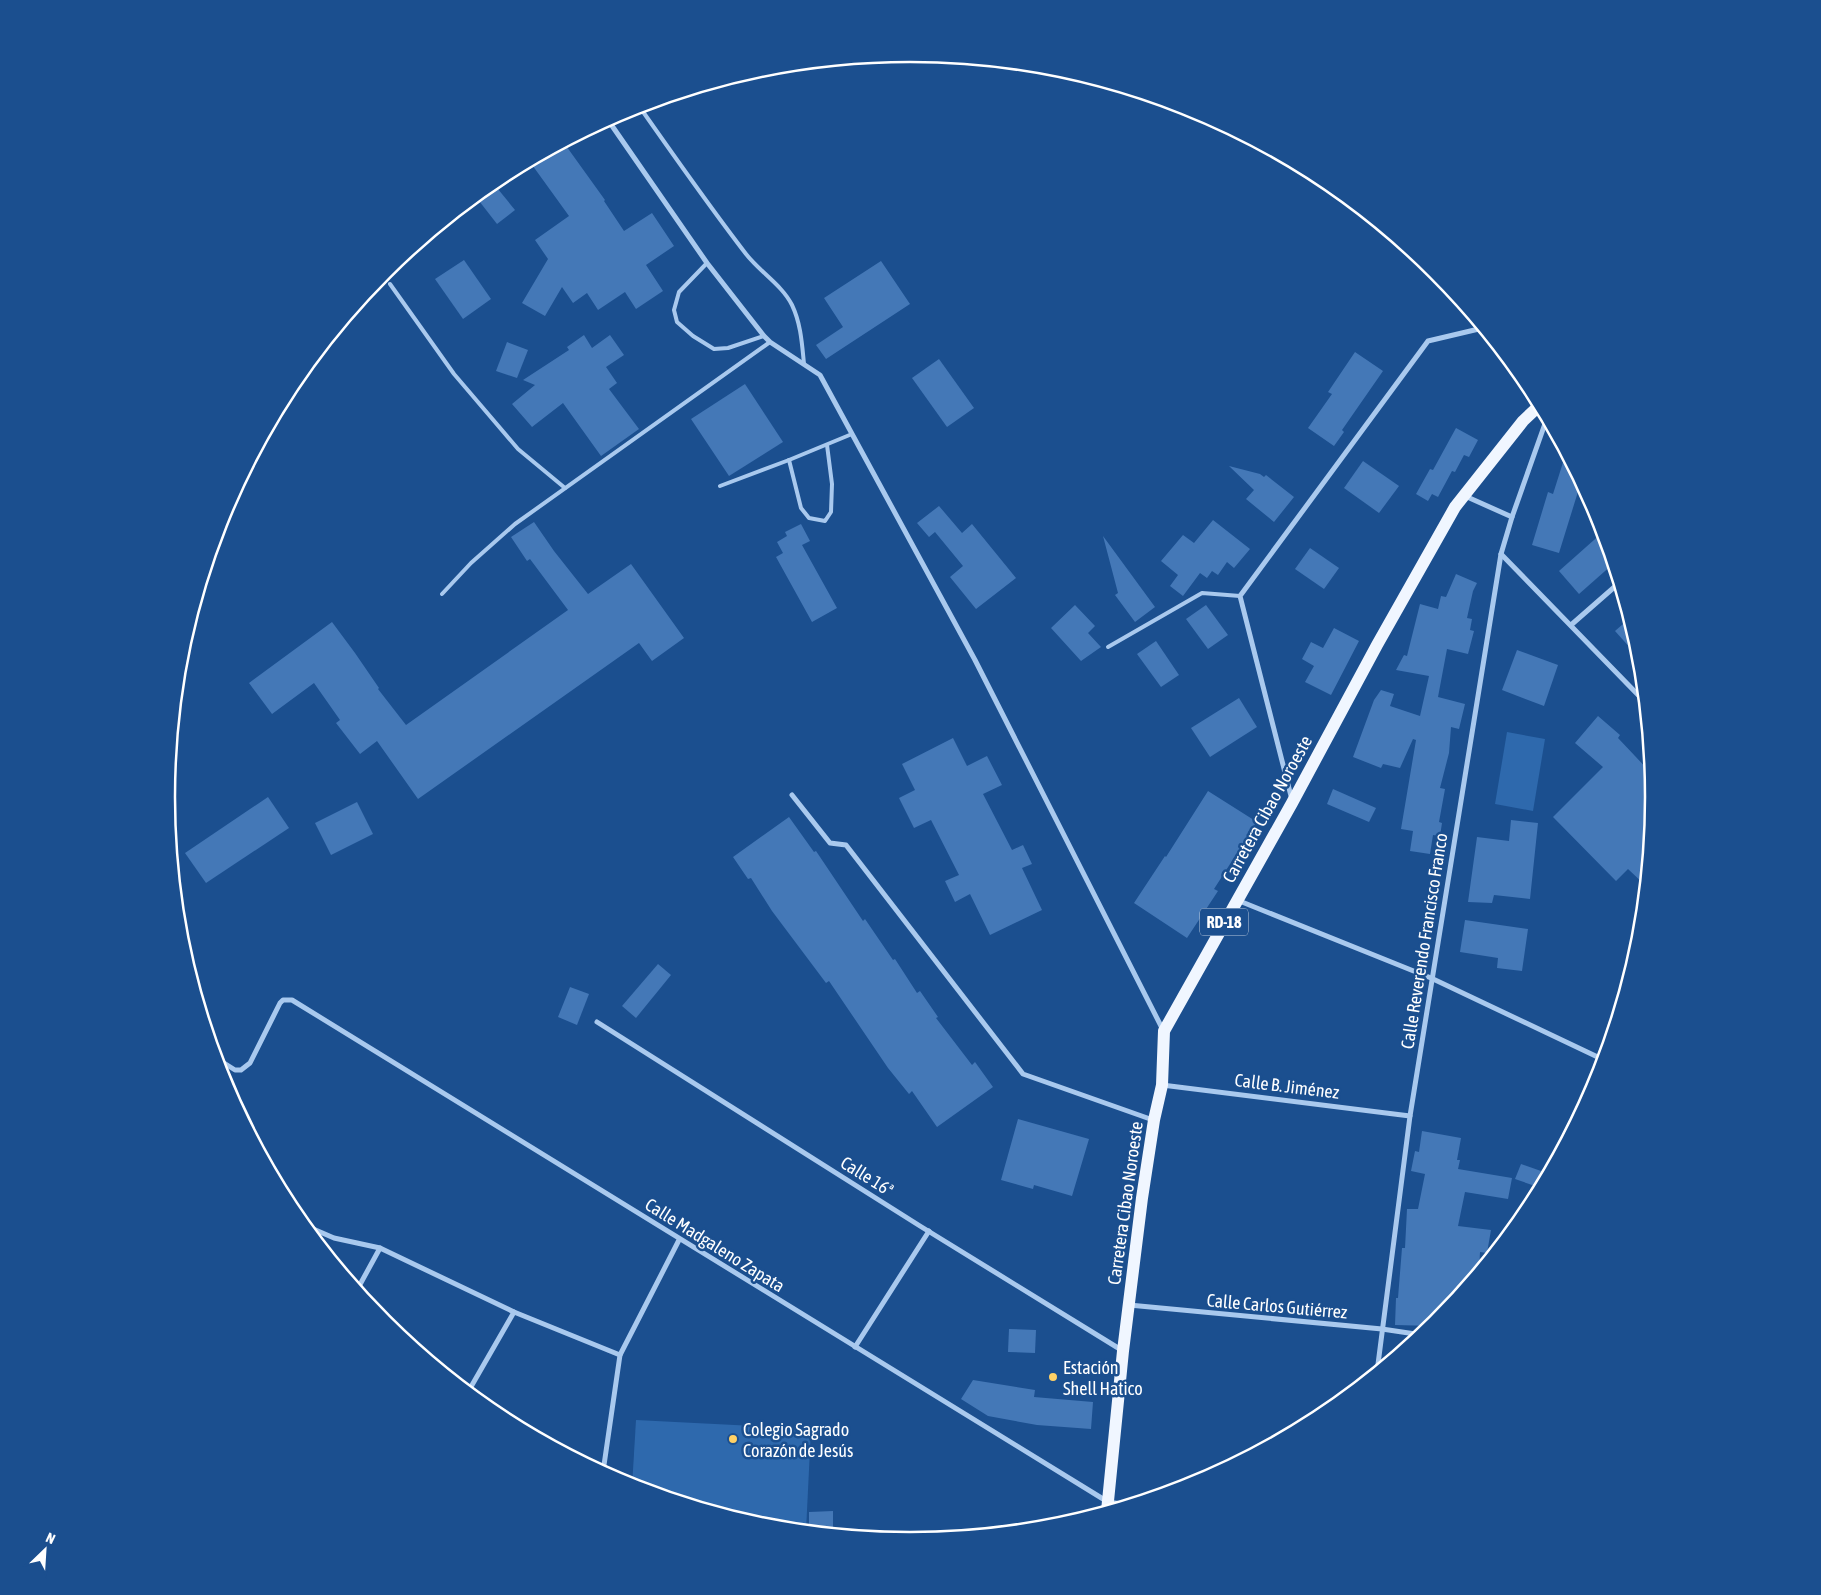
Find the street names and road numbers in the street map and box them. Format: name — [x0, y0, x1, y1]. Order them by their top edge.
street label: Carretera Cibao Noroeste — [1218, 732, 1316, 886]
street label: Calle Reverendo Francisco Franco — [1397, 832, 1451, 1050]
road number: RD-18 — [1200, 909, 1248, 936]
street label: Calle B. Jiménez — [1234, 1069, 1341, 1103]
street label: Carretera Cibao Noroeste — [1103, 1120, 1147, 1286]
street label: Calle 16ª — [837, 1152, 897, 1200]
street label: Calle Madgaleno Zapata — [641, 1194, 789, 1296]
street label: Calle Carlos Gutiérrez — [1206, 1289, 1349, 1323]

